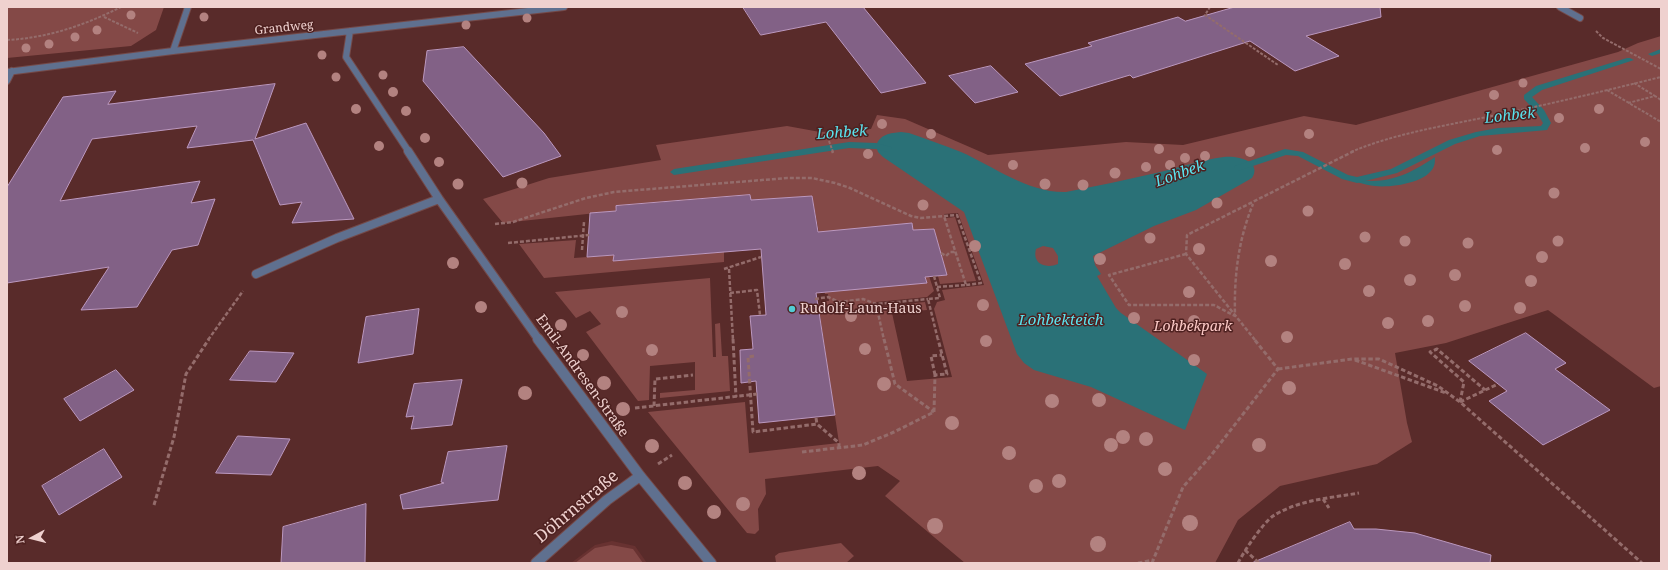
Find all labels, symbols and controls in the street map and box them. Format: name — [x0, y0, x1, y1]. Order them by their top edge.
street label: Grandweg — [254, 18, 314, 38]
water label: Lohbek — [1484, 104, 1536, 128]
water label: Lohbek — [816, 122, 868, 144]
water label: Lohbek — [1153, 157, 1207, 191]
place label: Rudolf-Laun-Haus — [800, 301, 922, 317]
marker: Rudolf-Laun-Haus — [787, 304, 797, 314]
street label: Emil-Andresen-Straße — [532, 312, 632, 440]
water label: Lohbekteich — [1018, 312, 1104, 330]
park label: Lohbekpark — [1154, 319, 1232, 335]
street label: Döhrnstraße — [531, 466, 623, 548]
north arrow — [12, 518, 52, 558]
text: N — [12, 534, 28, 545]

